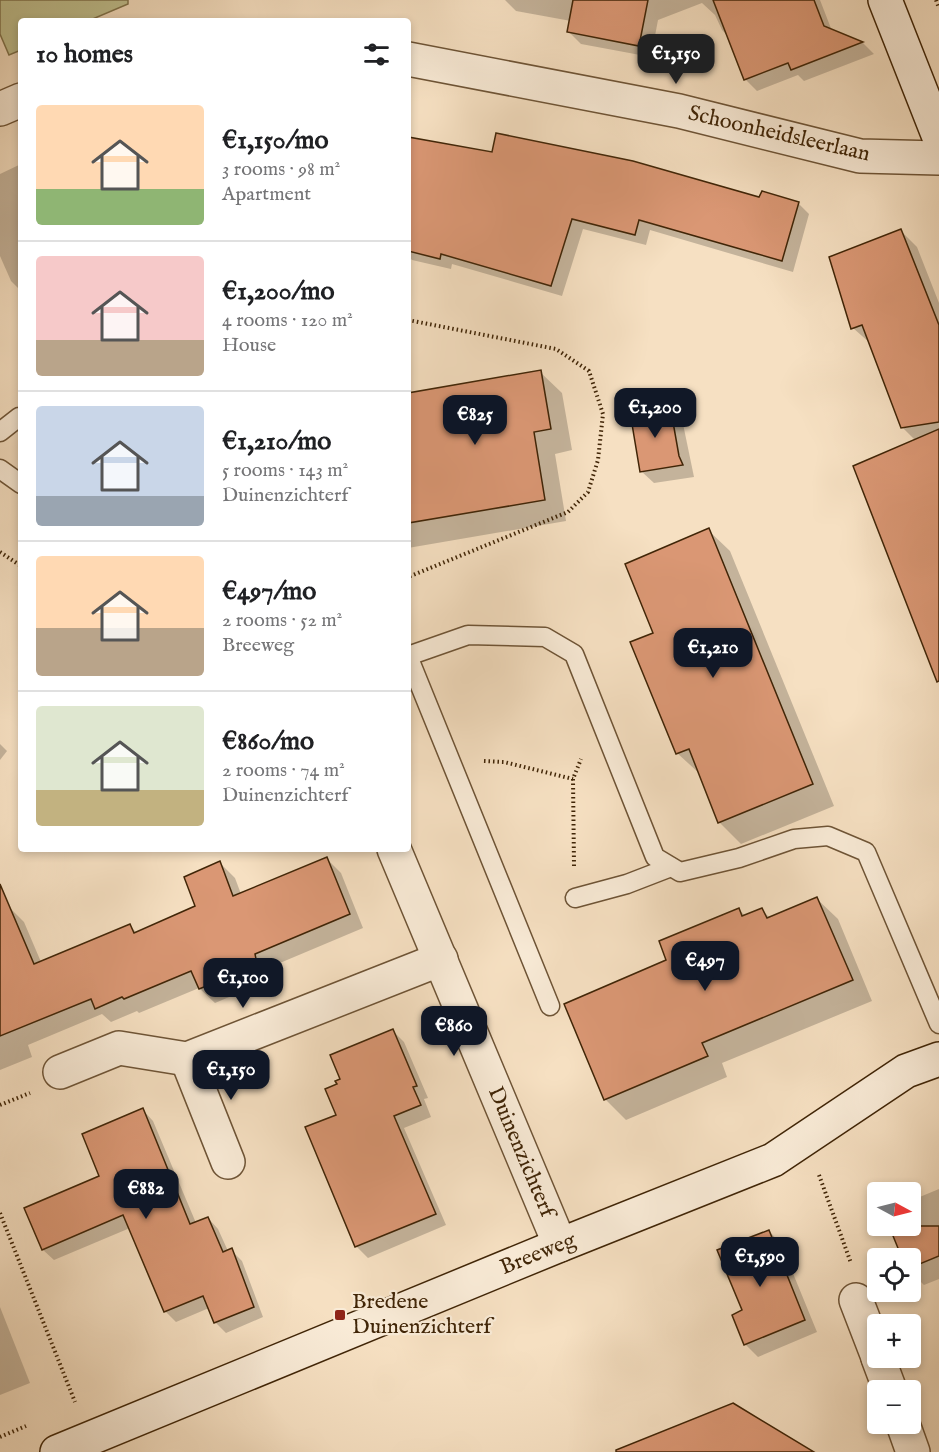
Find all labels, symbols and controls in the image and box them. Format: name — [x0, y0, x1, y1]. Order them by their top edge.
pin: €1,150 — [627, 34, 725, 85]
text: 10 homes — [36, 38, 133, 71]
icon: filters — [360, 38, 393, 71]
text: €1,150 — [652, 41, 700, 66]
street label: Schoonheidsleerlaan — [685, 99, 873, 169]
text: €1,150/mo — [222, 124, 328, 157]
icon: home — [84, 129, 156, 201]
text: 3 rooms · 98 m² — [222, 157, 340, 182]
text: Apartment — [222, 182, 311, 207]
text: €1,200/mo — [222, 275, 334, 308]
icon: home — [84, 280, 156, 352]
text: 4 rooms · 120 m² — [222, 308, 353, 333]
text: House — [222, 333, 276, 358]
pin: €1,200 — [606, 388, 704, 439]
pin: €825 — [439, 395, 511, 446]
text: €1,200 — [628, 395, 682, 420]
text: €825 — [457, 402, 493, 427]
text: €1,210/mo — [222, 425, 331, 458]
icon: home — [84, 430, 156, 502]
text: 5 rooms · 143 m² — [222, 458, 348, 483]
text: Duinenzichterf — [222, 483, 349, 508]
text: €497/mo — [222, 575, 316, 608]
icon: home — [84, 580, 156, 652]
text: 2 rooms · 52 m² — [222, 608, 342, 633]
pin: €1,210 — [664, 628, 762, 679]
text: Breeweg — [222, 633, 294, 658]
text: €1,210 — [687, 635, 739, 660]
text: €860/mo — [222, 725, 314, 758]
icon: home — [84, 730, 156, 802]
text: 2 rooms · 74 m² — [222, 758, 345, 783]
text: Duinenzichterf — [222, 783, 349, 808]
pin: €497 — [669, 941, 741, 992]
text: €497 — [685, 948, 725, 973]
pin: €1,100 — [194, 958, 292, 1009]
text: €1,100 — [217, 965, 269, 990]
pin: €860 — [418, 1006, 490, 1057]
text: €860 — [435, 1013, 473, 1038]
pin: €1,150 — [182, 1050, 280, 1101]
text: €1,150 — [207, 1057, 255, 1082]
street label: Duinenzichterf — [481, 1082, 563, 1225]
pin: €882 — [110, 1169, 182, 1220]
text: €882 — [128, 1176, 164, 1201]
north arrow — [867, 1182, 921, 1236]
map controls — [867, 1182, 921, 1434]
street label: Breeweg — [496, 1226, 581, 1282]
pin: €1,590 — [711, 1237, 809, 1288]
text: €1,590 — [735, 1244, 785, 1269]
button: locate — [867, 1248, 921, 1302]
place label: Bredene Duinenzichterf — [352, 1288, 495, 1341]
marker: Bredene Duinenzichterf — [333, 1308, 347, 1322]
button: + — [867, 1314, 921, 1368]
button: − — [867, 1380, 921, 1434]

